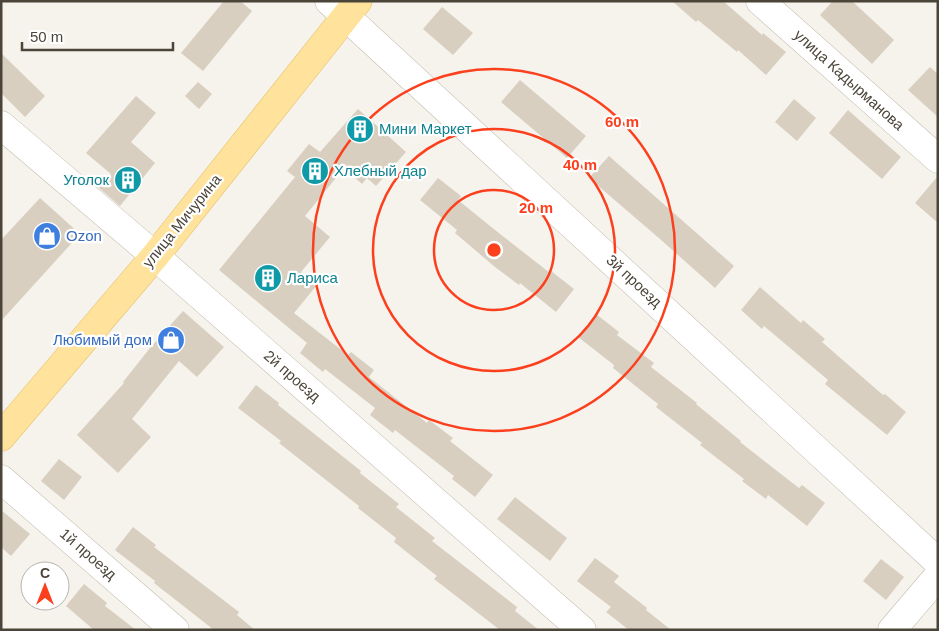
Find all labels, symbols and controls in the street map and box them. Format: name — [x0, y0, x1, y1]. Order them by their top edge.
scale bar — [22, 20, 174, 52]
street label: улица Кадырманова — [791, 26, 908, 134]
text: 50 m — [30, 28, 63, 45]
text: 60 m — [605, 113, 639, 130]
building icon: Мини Маркет — [345, 114, 375, 144]
place label: Мини Маркет — [379, 120, 472, 137]
building icon: Хлебный дар — [300, 156, 330, 186]
text: 40 m — [563, 156, 597, 173]
place label: Хлебный дар — [334, 162, 427, 179]
building icon: Уголок — [113, 165, 143, 195]
street label: улица Мичурина — [139, 170, 225, 271]
place label: Уголок — [63, 171, 109, 188]
text: 20 m — [519, 199, 553, 216]
shop icon: Ozon — [32, 221, 62, 251]
place label: Ozon — [66, 227, 102, 244]
centre of rings — [485, 241, 503, 259]
street label: 3й проезд — [603, 251, 666, 311]
building icon: Лариса — [253, 263, 283, 293]
place label: Лариса — [287, 269, 338, 286]
shop icon: Любимый дом — [156, 325, 186, 355]
place label: Любимый дом — [53, 331, 152, 348]
street label: 2й проезд — [261, 347, 324, 405]
street label: 1й проезд — [57, 525, 120, 583]
north arrow — [20, 561, 70, 611]
text: С — [40, 565, 50, 581]

